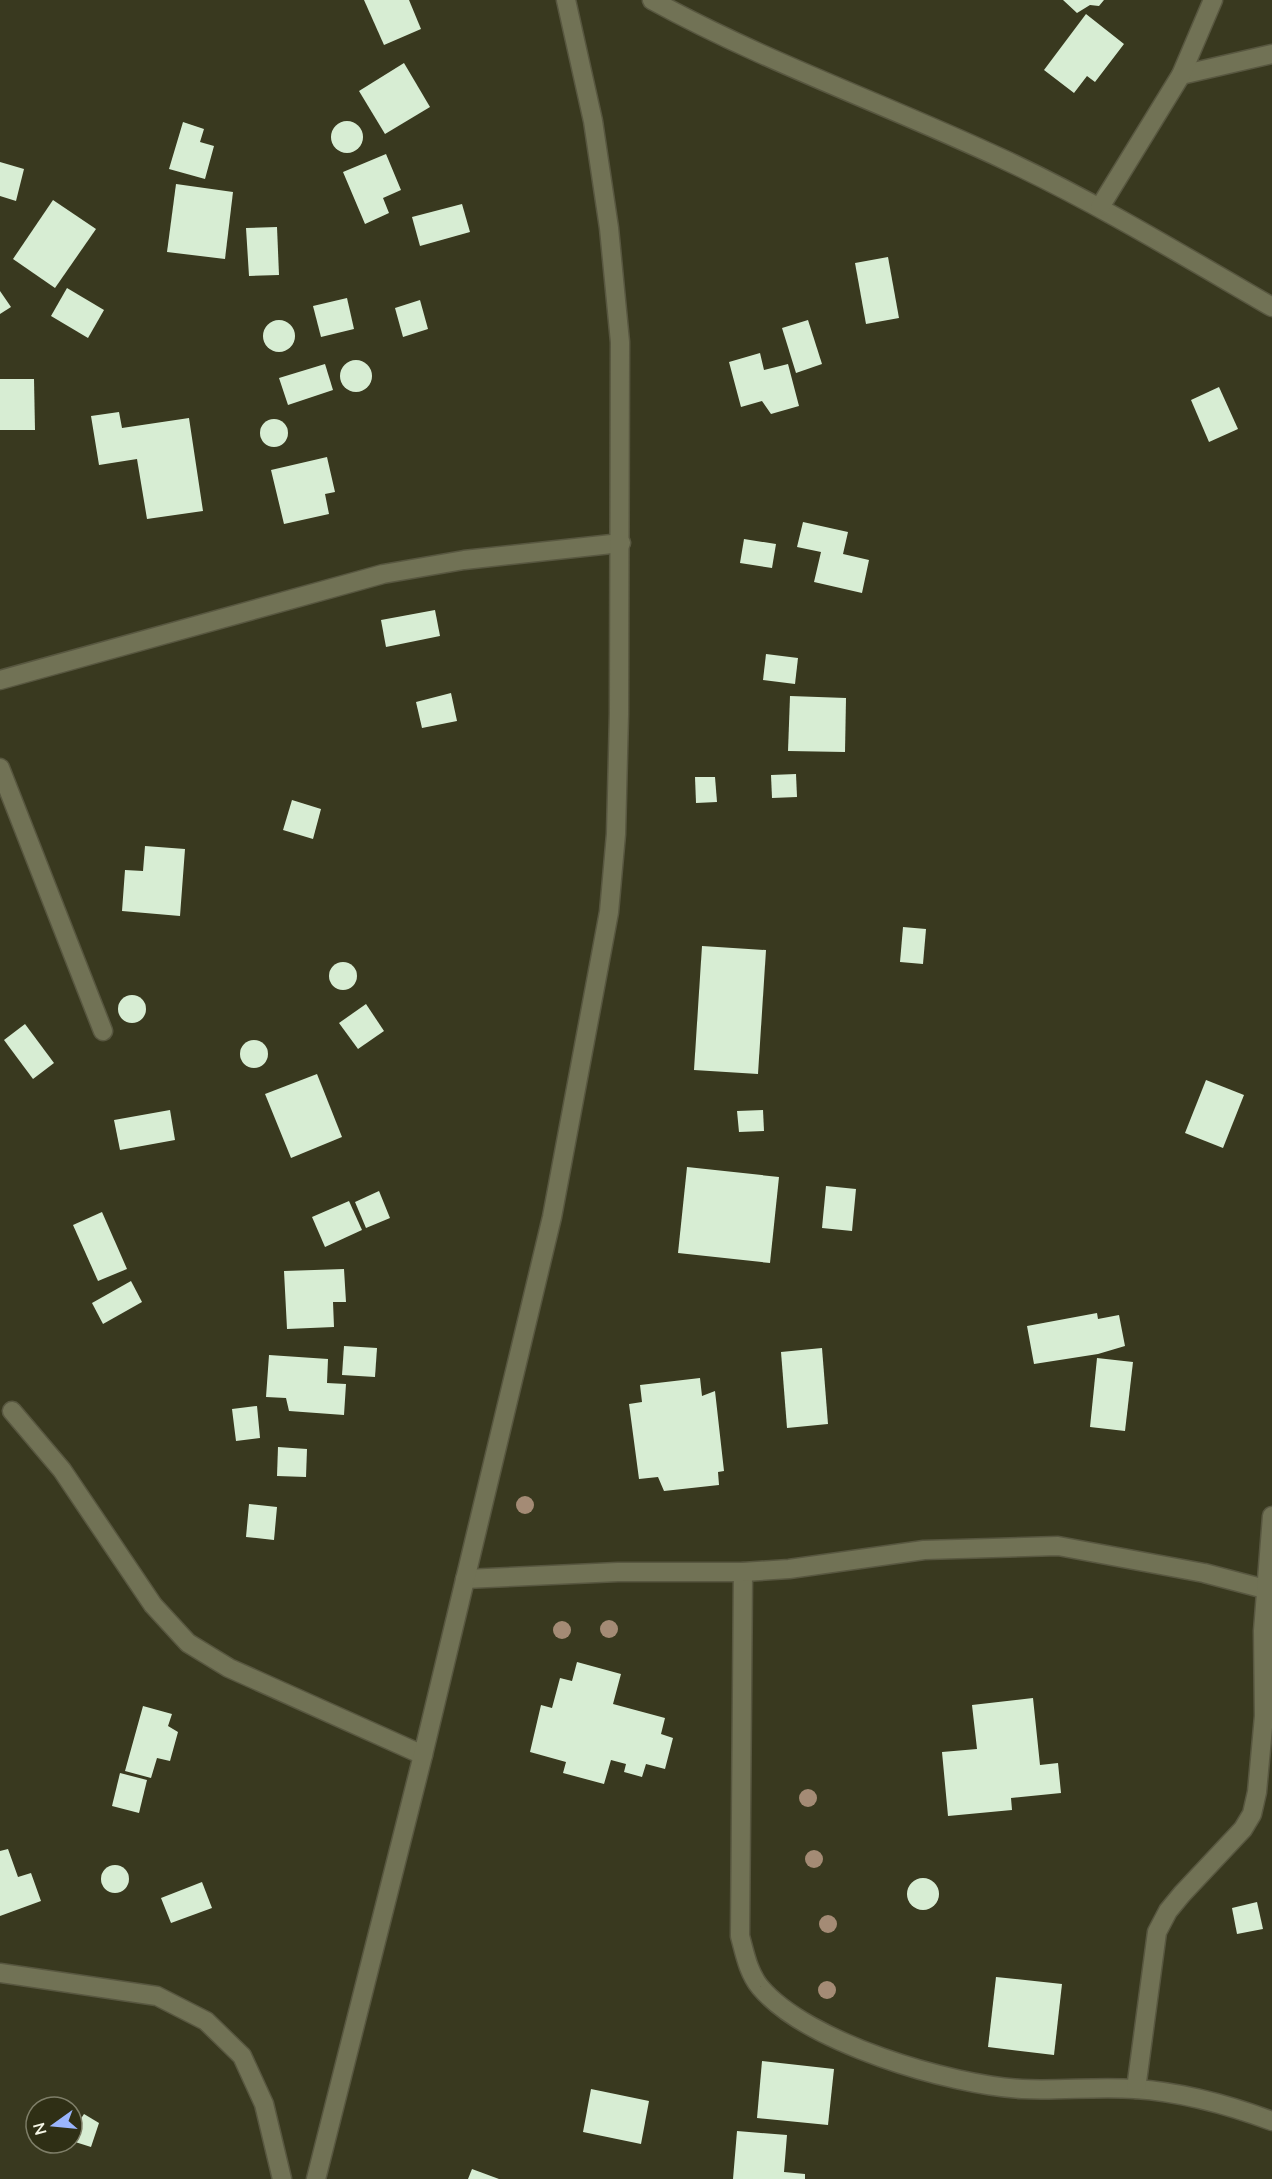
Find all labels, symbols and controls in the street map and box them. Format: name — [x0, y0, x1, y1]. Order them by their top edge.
north arrow — [24, 2095, 84, 2155]
text: N — [28, 2120, 51, 2137]

